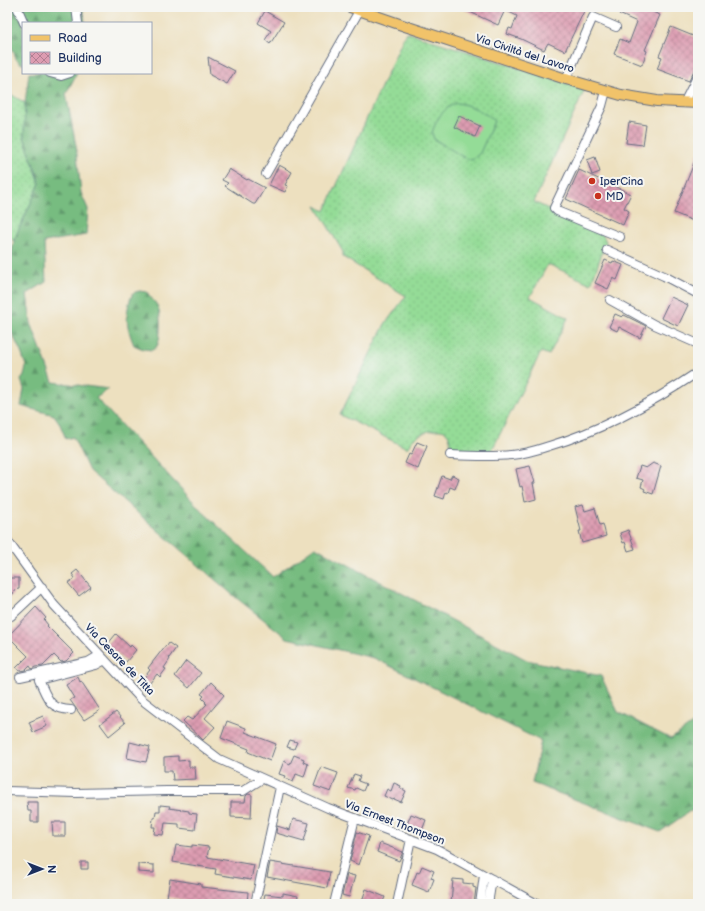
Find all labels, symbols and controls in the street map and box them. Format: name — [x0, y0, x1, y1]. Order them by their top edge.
legend — [22, 22, 152, 74]
text: Road — [58, 31, 87, 46]
street label: Via Civiltà del Lavoro — [474, 31, 576, 76]
text: Building — [58, 51, 102, 66]
place label: IperCina — [600, 175, 643, 188]
marker: IperCina — [587, 176, 597, 186]
place label: MD — [606, 190, 624, 203]
marker: MD — [593, 191, 603, 201]
street label: Via Cesare de Titta — [82, 621, 157, 698]
street label: Via Ernest Thompson — [343, 797, 447, 848]
north arrow — [22, 849, 62, 889]
text: N — [45, 865, 58, 873]

